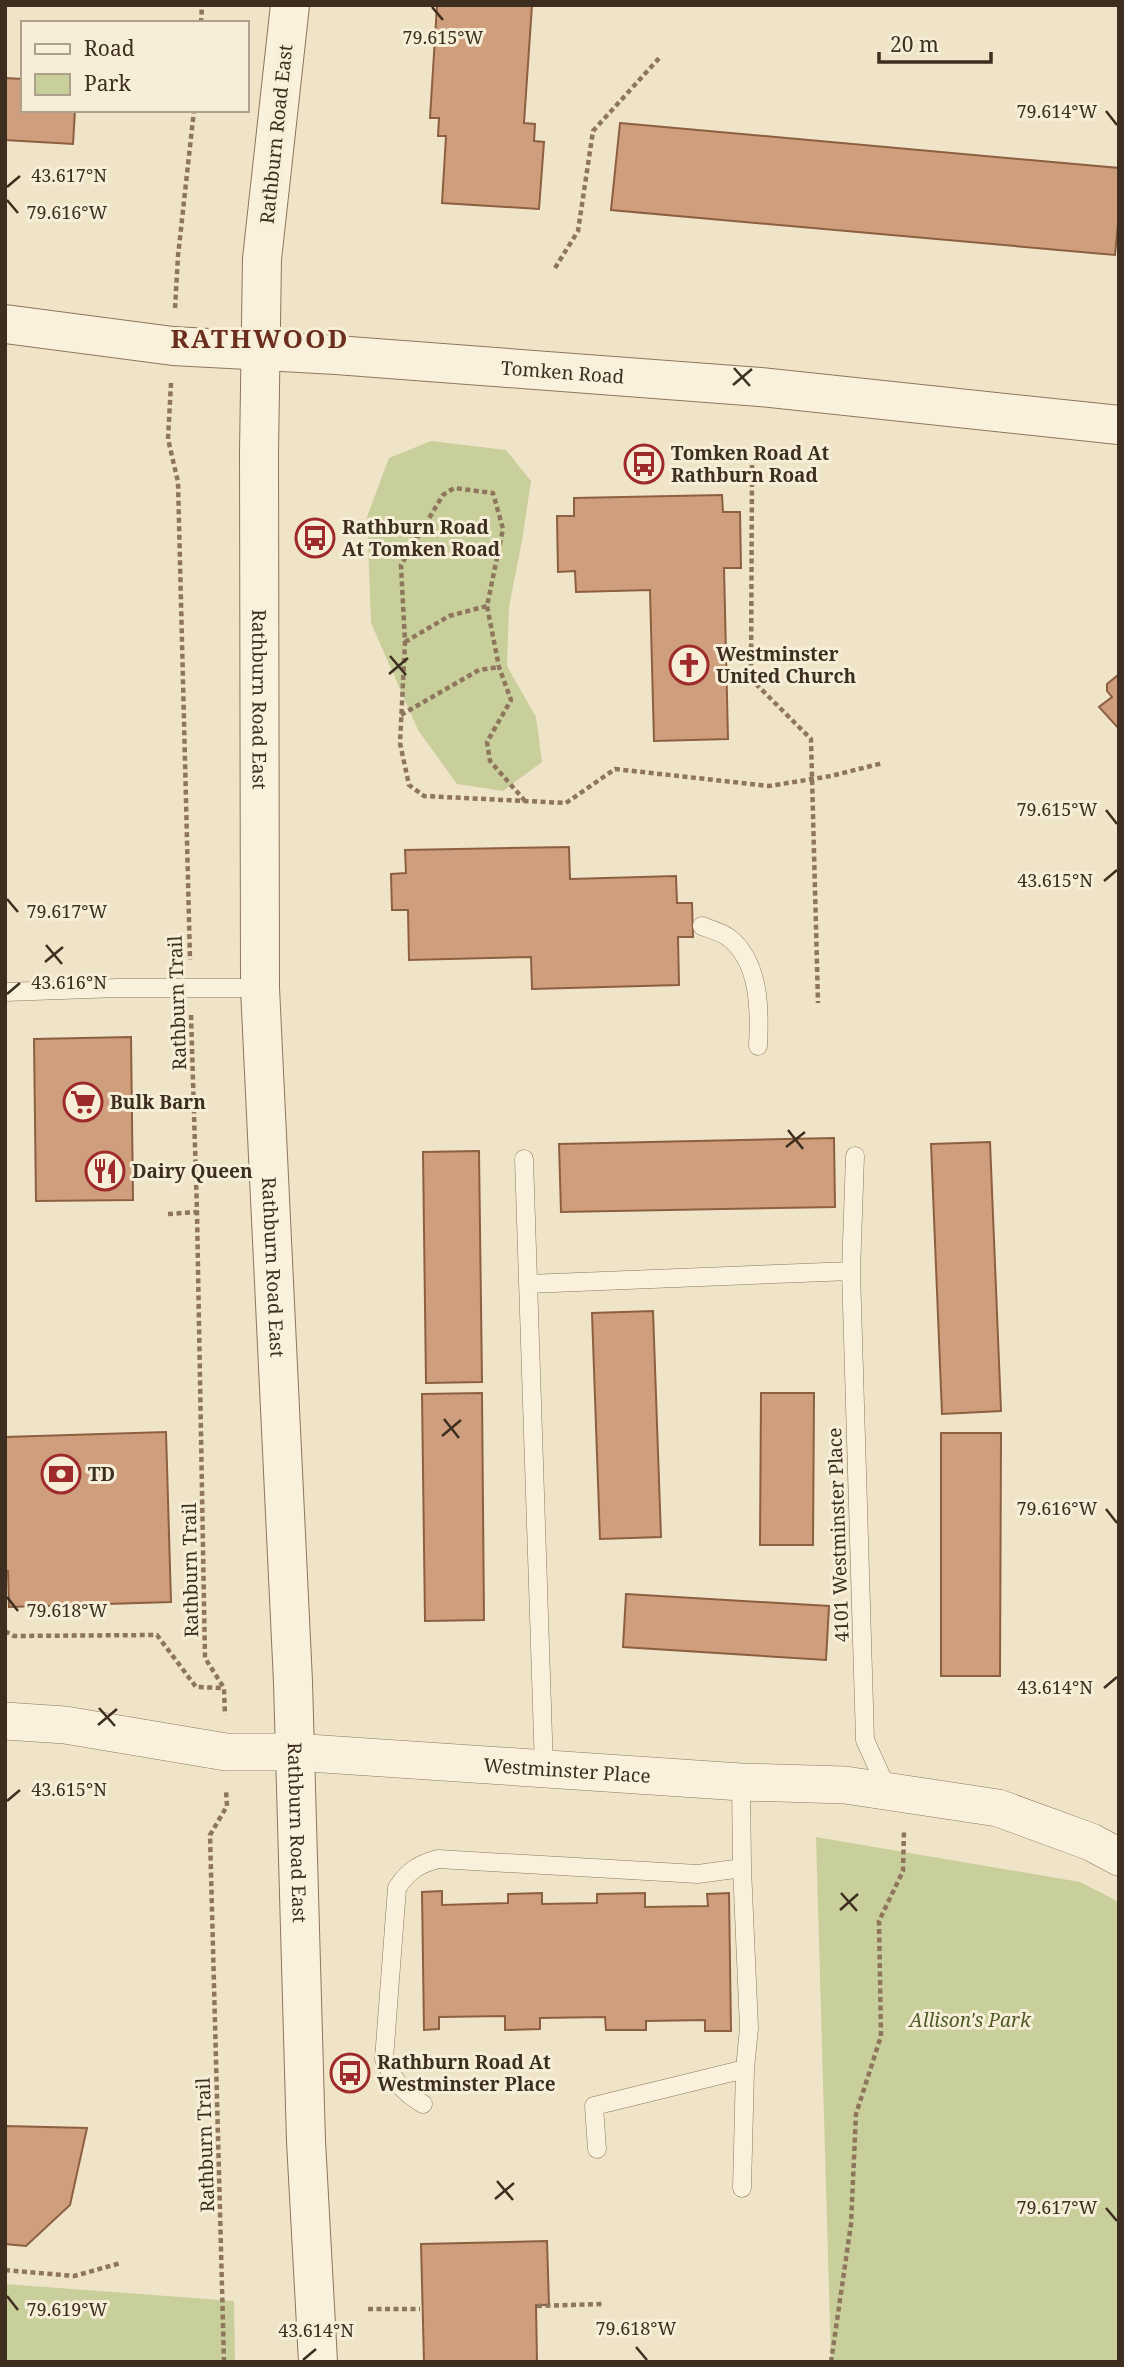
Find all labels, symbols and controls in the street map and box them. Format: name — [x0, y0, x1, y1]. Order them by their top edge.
legend — [21, 21, 248, 112]
scale bar — [879, 21, 991, 65]
text: 79.615°W — [403, 25, 484, 49]
text: 20 m — [890, 30, 939, 58]
text: Road — [84, 34, 135, 62]
street label: Rathburn Road East — [254, 43, 298, 225]
text: Park — [84, 69, 131, 97]
text: 79.614°W — [1017, 99, 1098, 123]
text: 43.617°N — [31, 163, 107, 187]
text: 79.616°W — [27, 200, 108, 224]
district label: RATHWOOD — [171, 320, 349, 356]
street label: Tomken Road — [500, 354, 626, 390]
place label: Tomken Road At Rathburn Road — [671, 440, 829, 488]
bus stop icon: Tomken Road At Rathburn Road — [623, 443, 665, 485]
place label: Rathburn Road At Tomken Road — [342, 514, 501, 562]
bus stop icon: Rathburn Road At Tomken Road — [294, 517, 336, 559]
street label: Rathburn Road East — [246, 609, 273, 790]
place label: Westminster United Church — [716, 641, 856, 689]
church icon: Westminster United Church — [668, 644, 710, 686]
text: 79.615°W — [1017, 797, 1098, 821]
text: 43.615°N — [1017, 868, 1093, 892]
text: 79.617°W — [27, 899, 108, 923]
street label: Rathburn Trail — [162, 935, 192, 1071]
text: 43.616°N — [31, 970, 107, 994]
supermarket icon: Bulk Barn — [62, 1081, 104, 1123]
place label: Bulk Barn — [110, 1089, 206, 1115]
restaurant icon: Dairy Queen — [84, 1150, 126, 1192]
place label: Dairy Queen — [132, 1158, 253, 1184]
street label: Rathburn Road East — [256, 1176, 291, 1358]
street label: 4101 Westminster Place — [821, 1427, 855, 1643]
bank icon: TD — [40, 1453, 82, 1495]
place label: TD — [88, 1461, 115, 1487]
text: 79.616°W — [1017, 1496, 1098, 1520]
street label: Rathburn Trail — [176, 1502, 204, 1638]
text: 79.618°W — [27, 1598, 108, 1622]
text: 43.614°N — [1017, 1675, 1093, 1699]
street label: Rathburn Road East — [282, 1742, 313, 1923]
street label: Westminster Place — [483, 1752, 651, 1789]
text: 43.615°N — [31, 1777, 107, 1801]
park label: Allison's Park — [907, 2007, 1032, 2033]
place label: Rathburn Road At Westminster Place — [377, 2049, 556, 2097]
bus stop icon: Rathburn Road At Westminster Place — [329, 2052, 371, 2094]
street label: Rathburn Trail — [190, 2077, 220, 2213]
text: 79.617°W — [1017, 2195, 1098, 2219]
text: 79.619°W — [27, 2297, 108, 2321]
text: 79.618°W — [596, 2316, 677, 2340]
text: 43.614°N — [278, 2318, 354, 2342]

